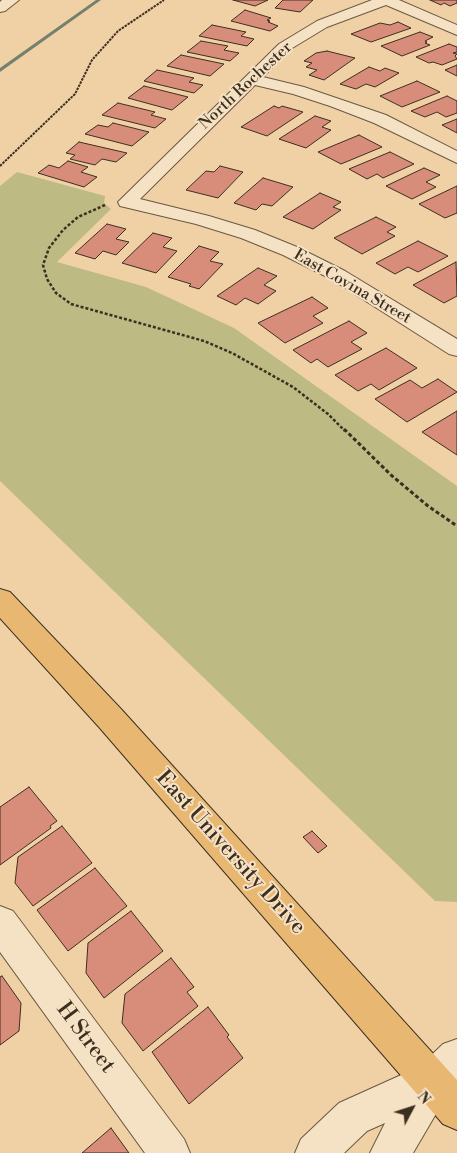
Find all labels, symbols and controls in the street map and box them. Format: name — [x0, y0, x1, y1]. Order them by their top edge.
street label: North Rochester — [196, 38, 296, 134]
street label: East Covina Street — [290, 246, 414, 328]
street label: East University Drive — [149, 766, 311, 940]
street label: H Street — [50, 997, 120, 1079]
north arrow — [387, 1083, 437, 1133]
text: N — [413, 1088, 434, 1108]

